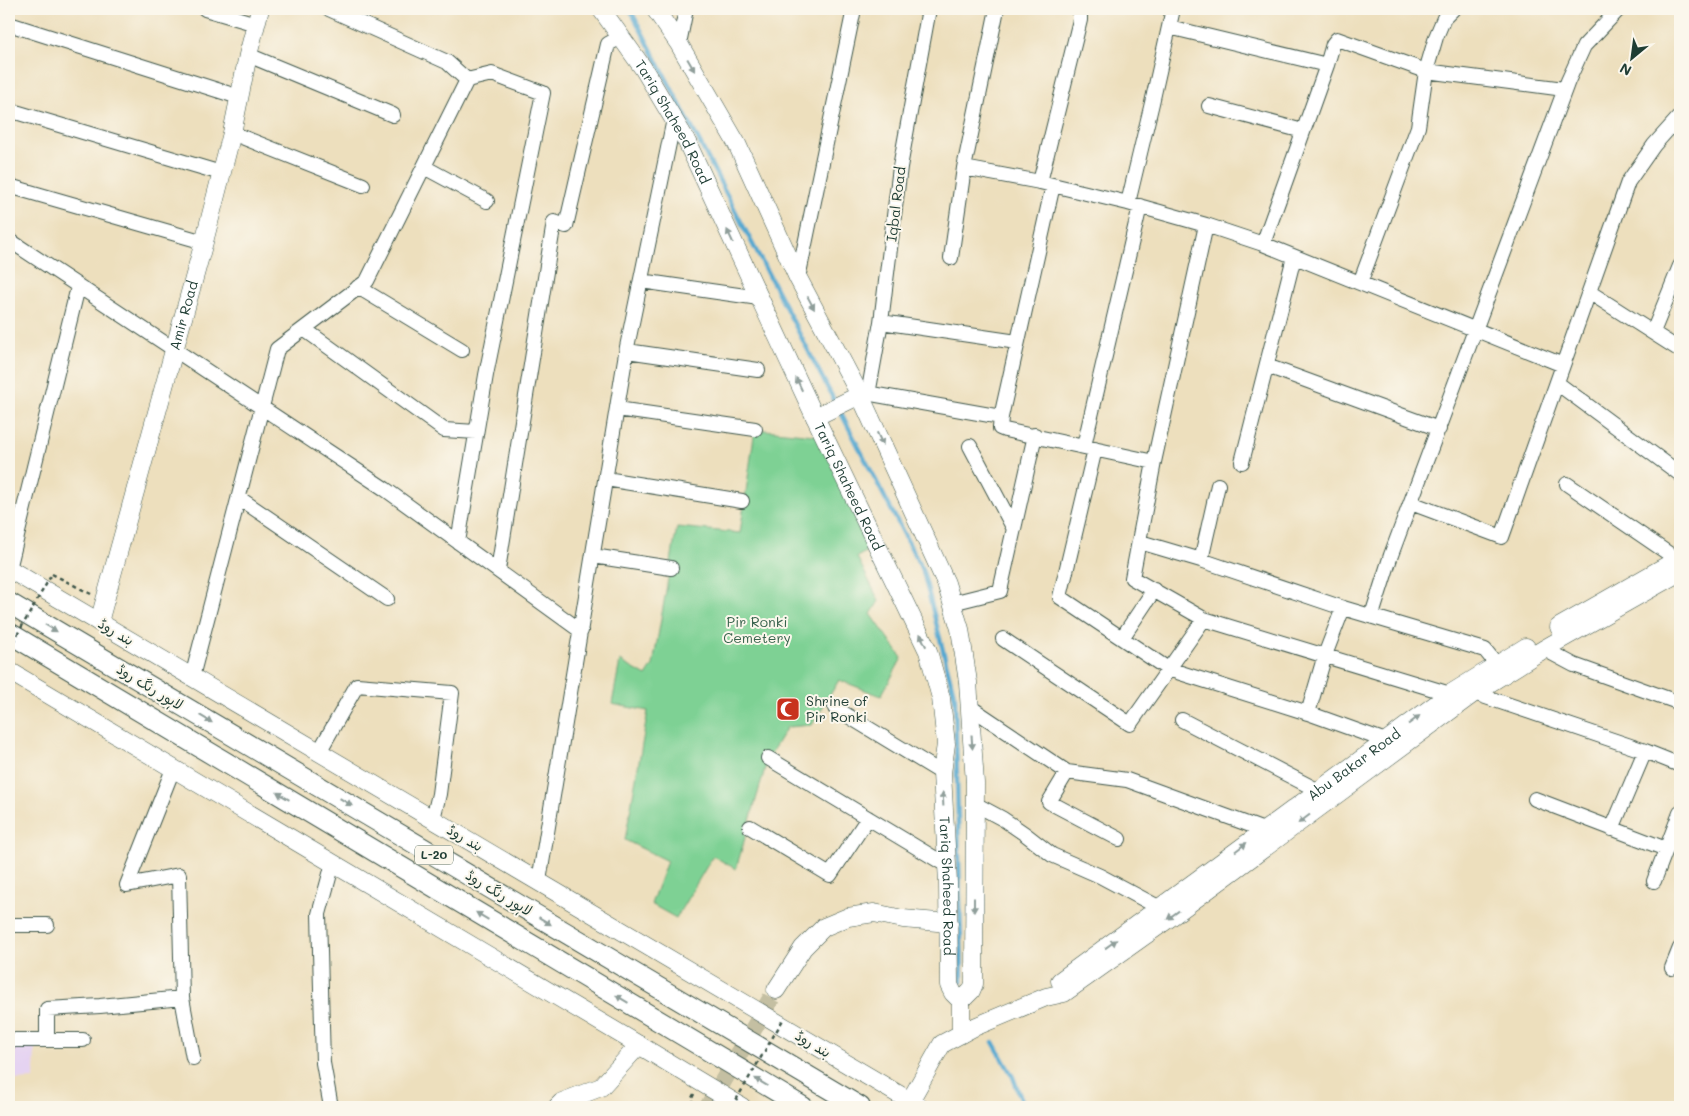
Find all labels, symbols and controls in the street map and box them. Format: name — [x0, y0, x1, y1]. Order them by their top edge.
north arrow — [1606, 32, 1656, 82]
street label: Tariq Shaheed Road — [631, 56, 715, 187]
one-way arrow — [686, 58, 695, 71]
text: N — [1616, 59, 1635, 81]
street label: Iqbal Road — [881, 165, 910, 243]
one-way arrow — [726, 229, 734, 243]
street label: Amir Road — [165, 278, 202, 352]
one-way arrow — [807, 296, 816, 310]
one-way arrow — [795, 377, 803, 391]
street label: Tariq Shaheed Road — [810, 419, 888, 553]
one-way arrow — [876, 432, 885, 447]
park label: Pir Ronki Cemetery — [723, 612, 791, 647]
street label: بند روڈ — [95, 614, 138, 650]
one-way arrow — [44, 623, 57, 632]
one-way arrow — [919, 633, 927, 647]
street label: لاہور رنگ روڈ — [112, 659, 187, 716]
place label: Shrine of Pir Ronki — [806, 691, 868, 726]
mosque icon: Shrine of Pir Ronki — [775, 696, 801, 722]
one-way arrow — [199, 715, 212, 724]
one-way arrow — [1407, 715, 1421, 725]
street label: Abu Bakar Road — [1303, 724, 1404, 805]
one-way arrow — [969, 735, 977, 751]
one-way arrow — [939, 791, 947, 807]
one-way arrow — [276, 792, 289, 801]
one-way arrow — [339, 797, 352, 806]
one-way arrow — [1297, 814, 1311, 824]
street label: Tariq Shaheed Road — [935, 816, 959, 956]
street label: بند روڈ — [444, 820, 487, 855]
one-way arrow — [1234, 842, 1248, 852]
road number: L-20 — [415, 846, 453, 864]
street label: لاہور رنگ روڈ — [461, 865, 536, 922]
one-way arrow — [970, 897, 978, 913]
one-way arrow — [1167, 910, 1180, 921]
one-way arrow — [476, 911, 489, 920]
one-way arrow — [539, 916, 552, 925]
one-way arrow — [1104, 939, 1118, 949]
one-way arrow — [615, 994, 628, 1003]
street label: بند روڈ — [792, 1026, 835, 1062]
one-way arrow — [755, 1078, 768, 1087]

